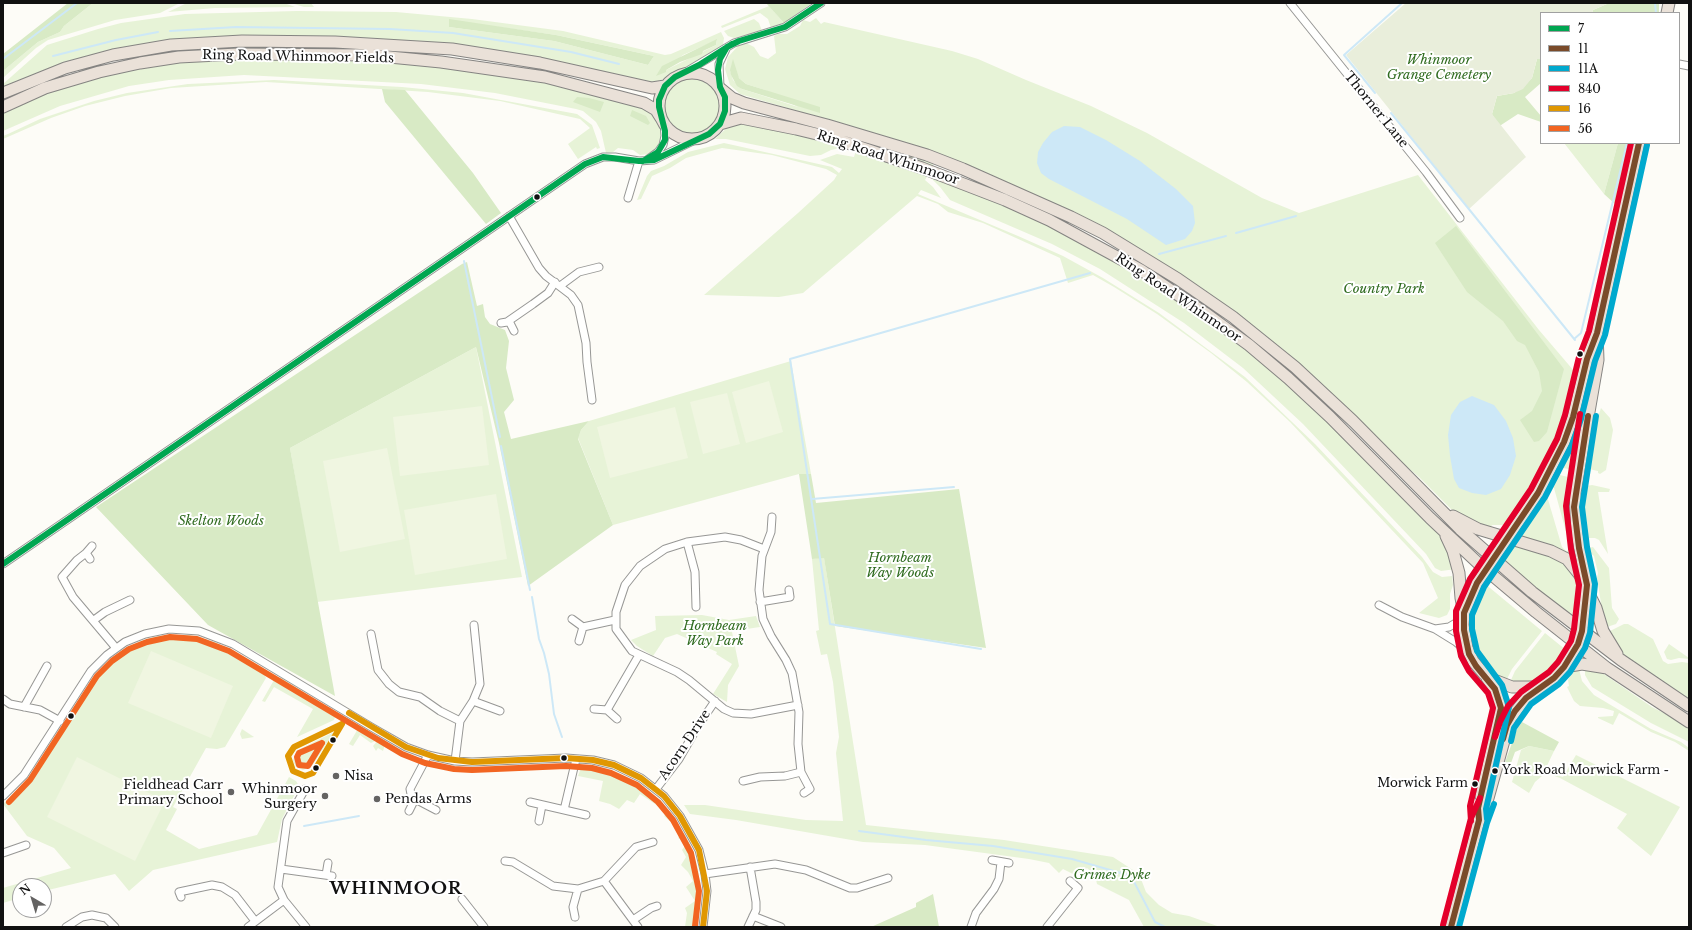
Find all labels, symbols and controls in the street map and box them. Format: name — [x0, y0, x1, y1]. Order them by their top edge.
legend — [1540, 12, 1680, 144]
text: 7 — [1578, 21, 1584, 36]
text: 11 — [1578, 41, 1589, 56]
street label: Ring Road Whinmoor Fields — [202, 48, 394, 66]
park label: Whinmoor Grange Cemetery — [1387, 52, 1491, 83]
text: 11A — [1578, 61, 1598, 76]
street label: Thorner Lane — [1341, 69, 1411, 151]
text: 840 — [1578, 81, 1601, 96]
text: 16 — [1578, 101, 1591, 116]
text: 56 — [1578, 121, 1593, 136]
street label: Ring Road Whinmoor — [815, 128, 961, 188]
unlabelled marker — [532, 192, 542, 202]
street label: Ring Road Whinmoor — [1112, 250, 1244, 346]
park label: Country Park — [1343, 281, 1425, 297]
unlabelled marker — [1575, 349, 1585, 359]
park label: Skelton Woods — [178, 513, 264, 529]
park label: Hornbeam Way Woods — [866, 550, 934, 581]
park label: Hornbeam Way Park — [683, 618, 747, 649]
street label: Acorn Drive — [656, 707, 714, 783]
unlabelled marker — [66, 711, 76, 721]
unlabelled marker — [328, 735, 338, 745]
unlabelled marker — [559, 753, 569, 763]
unlabelled marker — [311, 763, 321, 773]
place label: York Road Morwick Farm - — [1502, 764, 1669, 778]
marker: York Road Morwick Farm - — [1490, 766, 1500, 776]
place label: Nisa — [344, 768, 373, 784]
marker: Nisa — [331, 771, 341, 781]
place label: Fieldhead Carr Primary School — [119, 777, 223, 808]
place label: Morwick Farm — [1377, 777, 1468, 791]
marker: Morwick Farm — [1470, 779, 1480, 789]
place label: Whinmoor Surgery — [242, 781, 317, 812]
marker: Fieldhead Carr Primary School — [226, 787, 236, 797]
marker: Whinmoor Surgery — [320, 791, 330, 801]
place label: Pendas Arms — [385, 791, 472, 807]
marker: Pendas Arms — [372, 794, 382, 804]
park label: Grimes Dyke — [1074, 867, 1150, 883]
north arrow — [12, 878, 52, 918]
district label: WHINMOOR — [329, 879, 463, 899]
text: N — [17, 881, 34, 898]

